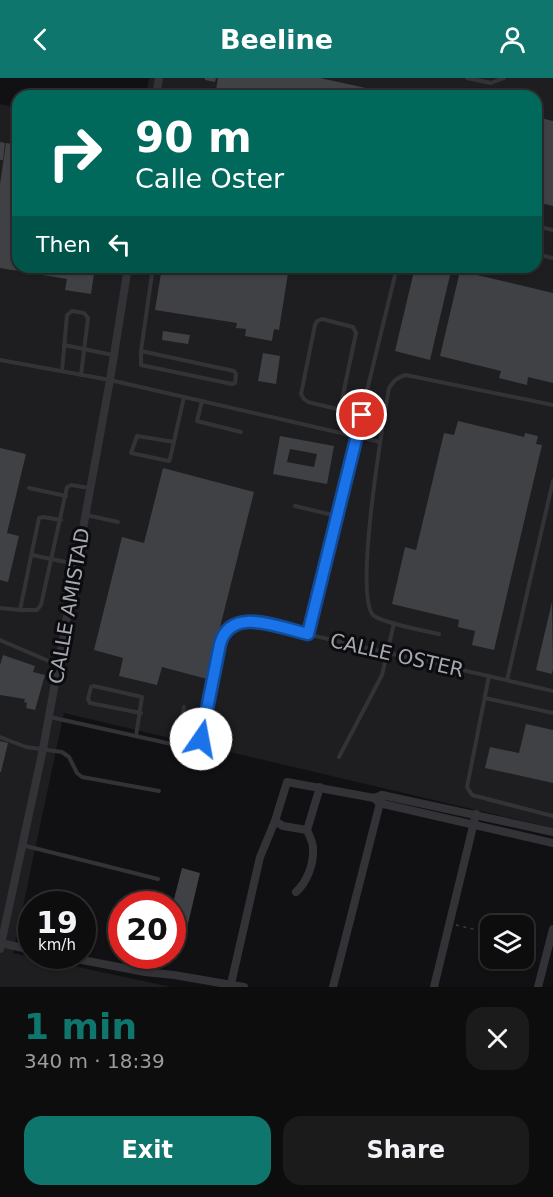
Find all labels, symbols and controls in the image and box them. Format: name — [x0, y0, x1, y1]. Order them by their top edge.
icon: back — [24, 23, 57, 56]
icon: person — [496, 23, 529, 56]
text: Beeline — [220, 24, 333, 55]
text: 90 m — [135, 113, 252, 162]
icon: right — [36, 114, 114, 192]
text: Calle Oster — [135, 163, 284, 194]
icon: left — [103, 228, 136, 261]
text: Then — [36, 232, 91, 257]
pin — [336, 389, 387, 440]
icon: arrive — [345, 398, 378, 431]
street label: CALLE AMISTAD — [43, 526, 95, 686]
street label: CALLE OSTER — [328, 628, 466, 682]
position arrow — [169, 707, 233, 771]
speed limit sign: 20 — [108, 891, 186, 969]
text: 19 — [36, 905, 78, 940]
map controls — [480, 915, 534, 969]
button: layers — [480, 915, 534, 969]
text: km/h — [38, 936, 76, 954]
text: 1 min — [24, 1006, 137, 1047]
button: close — [466, 1007, 529, 1070]
text: 340 m · 18:39 — [24, 1049, 165, 1073]
button: Exit — [24, 1116, 271, 1185]
button: Share — [283, 1116, 529, 1185]

